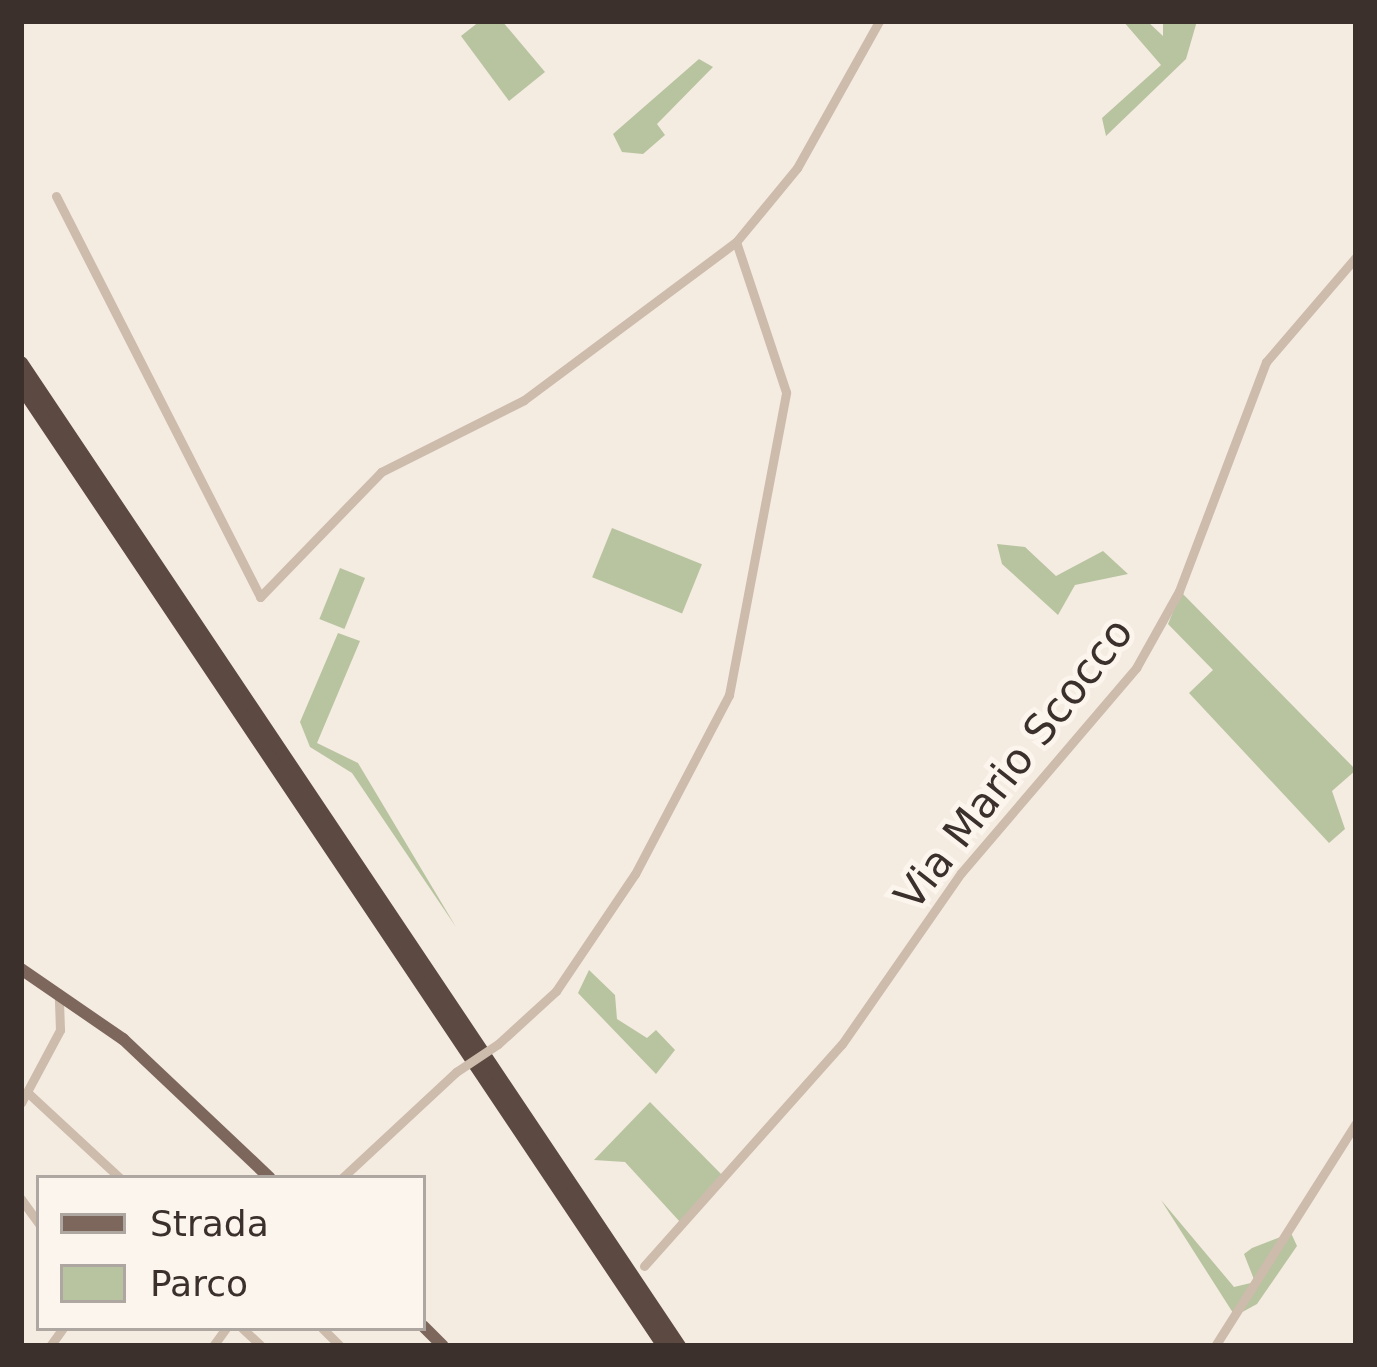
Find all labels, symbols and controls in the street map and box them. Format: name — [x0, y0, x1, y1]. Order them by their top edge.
street label: Via Mario Scocco — [885, 608, 1143, 920]
legend — [36, 1175, 426, 1331]
text: Strada — [150, 1203, 269, 1244]
text: Parco — [150, 1263, 248, 1304]

